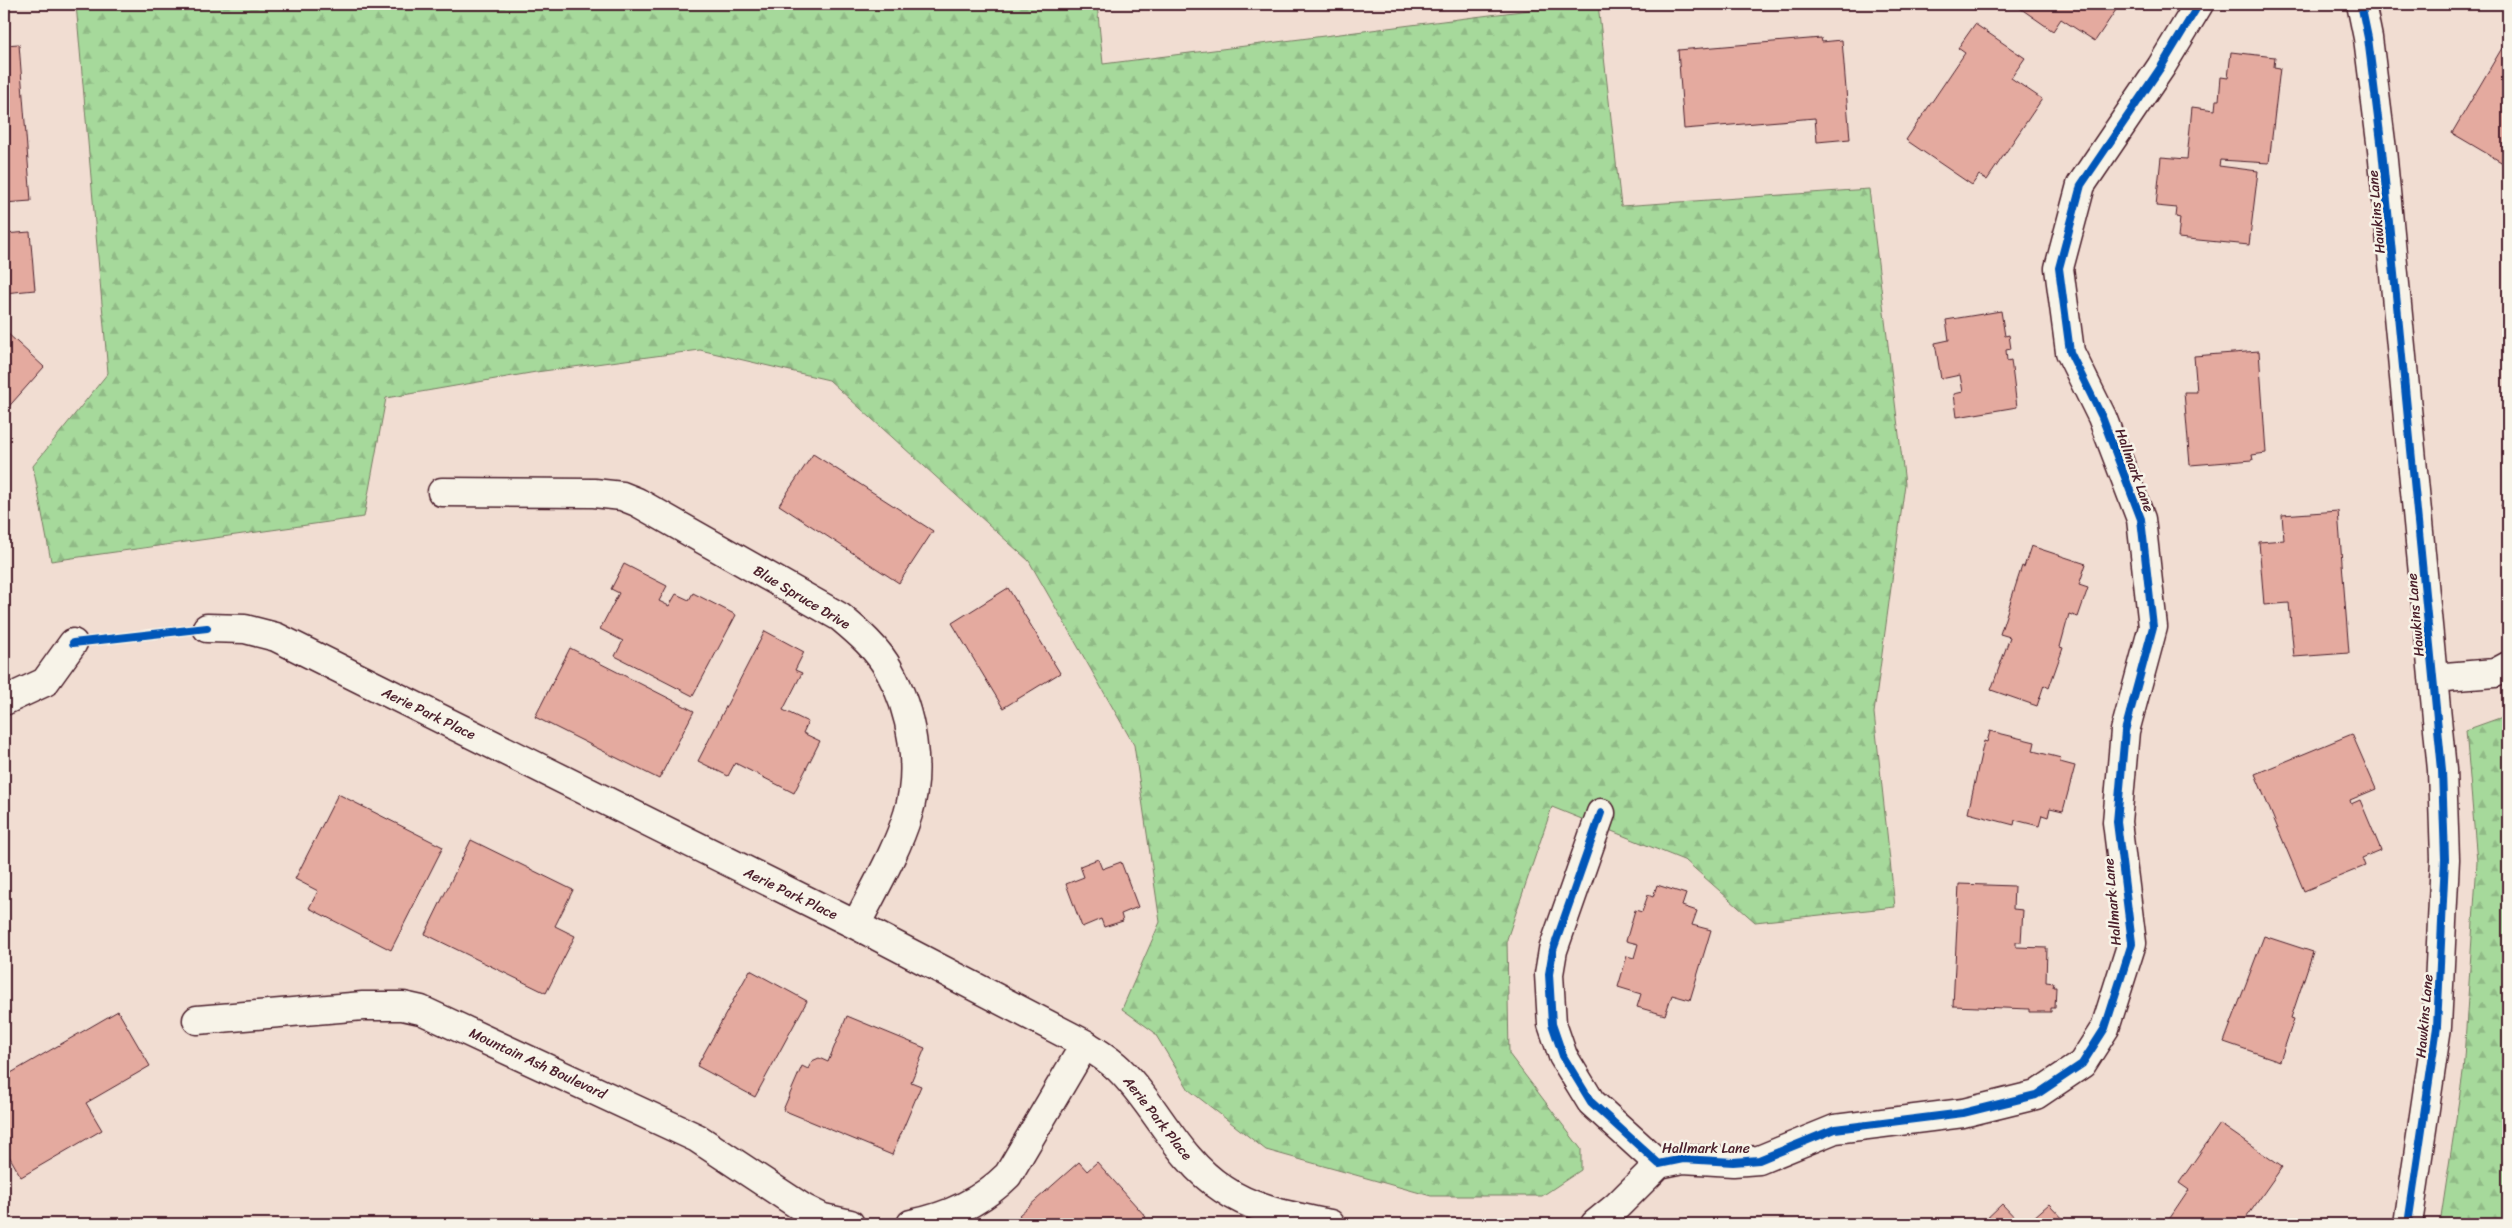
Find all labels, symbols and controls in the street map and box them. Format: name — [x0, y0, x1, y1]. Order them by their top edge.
street label: Hawkins Lane — [2360, 169, 2393, 255]
street label: Hallmark Lane — [2108, 425, 2161, 516]
street label: Blue Spruce Drive — [748, 558, 855, 637]
street label: Hawkins Lane — [2399, 572, 2432, 658]
street label: Aerie Park Place — [377, 679, 480, 747]
street label: Hallmark Lane — [2096, 857, 2129, 947]
street label: Aerie Park Place — [739, 859, 842, 927]
street label: Hawkins Lane — [2408, 973, 2441, 1059]
street label: Mountain Ash Boulevard — [465, 1021, 612, 1107]
street label: Aerie Park Place — [1116, 1070, 1199, 1166]
street label: Hallmark Lane — [1662, 1136, 1750, 1161]

